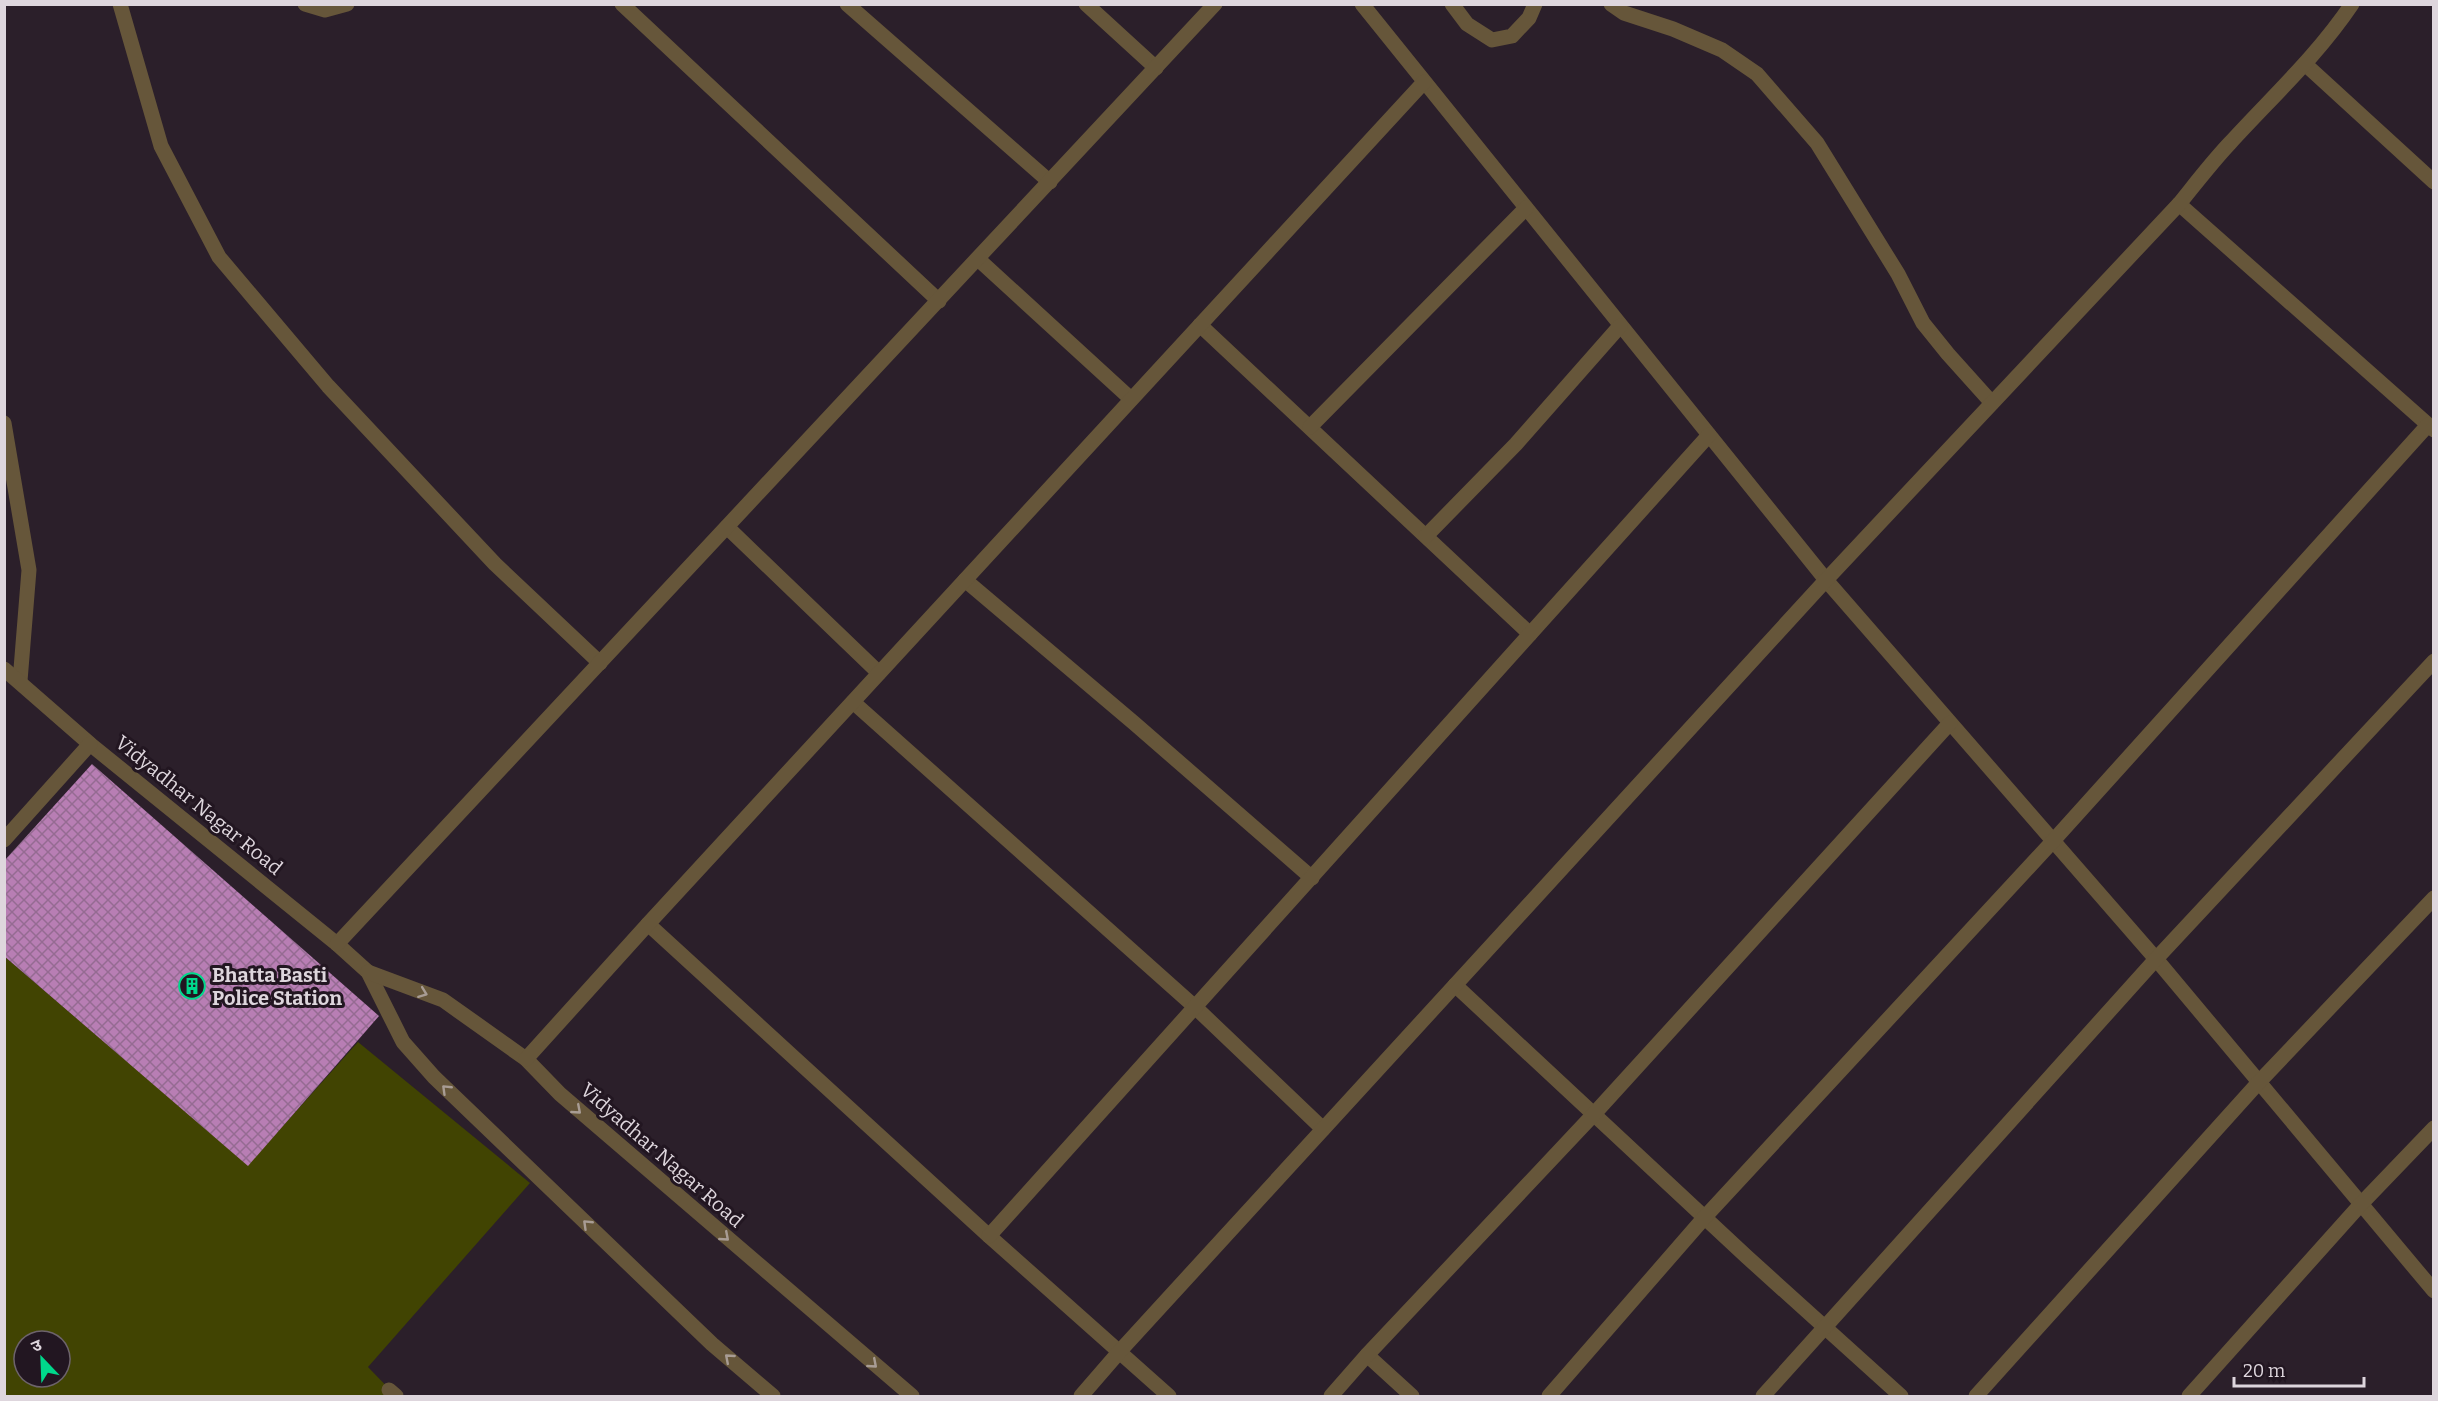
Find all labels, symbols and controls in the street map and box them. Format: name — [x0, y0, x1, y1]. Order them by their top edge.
street label: Vidyadhar Nagar Road — [111, 730, 287, 880]
place label: Bhatta Basti Police Station — [212, 963, 342, 1010]
building icon: Bhatta Basti Police Station — [177, 971, 207, 1001]
one-way arrow — [417, 986, 428, 998]
street label: Vidyadhar Nagar Road — [576, 1078, 748, 1232]
one-way arrow — [443, 1085, 453, 1096]
one-way arrow — [570, 1102, 581, 1113]
one-way arrow — [584, 1220, 594, 1231]
one-way arrow — [718, 1229, 729, 1240]
north arrow — [12, 1329, 72, 1389]
text: उ — [28, 1335, 45, 1356]
scale bar — [2234, 1350, 2364, 1388]
one-way arrow — [725, 1354, 735, 1365]
one-way arrow — [866, 1356, 877, 1367]
text: 20 m — [2243, 1360, 2285, 1382]

